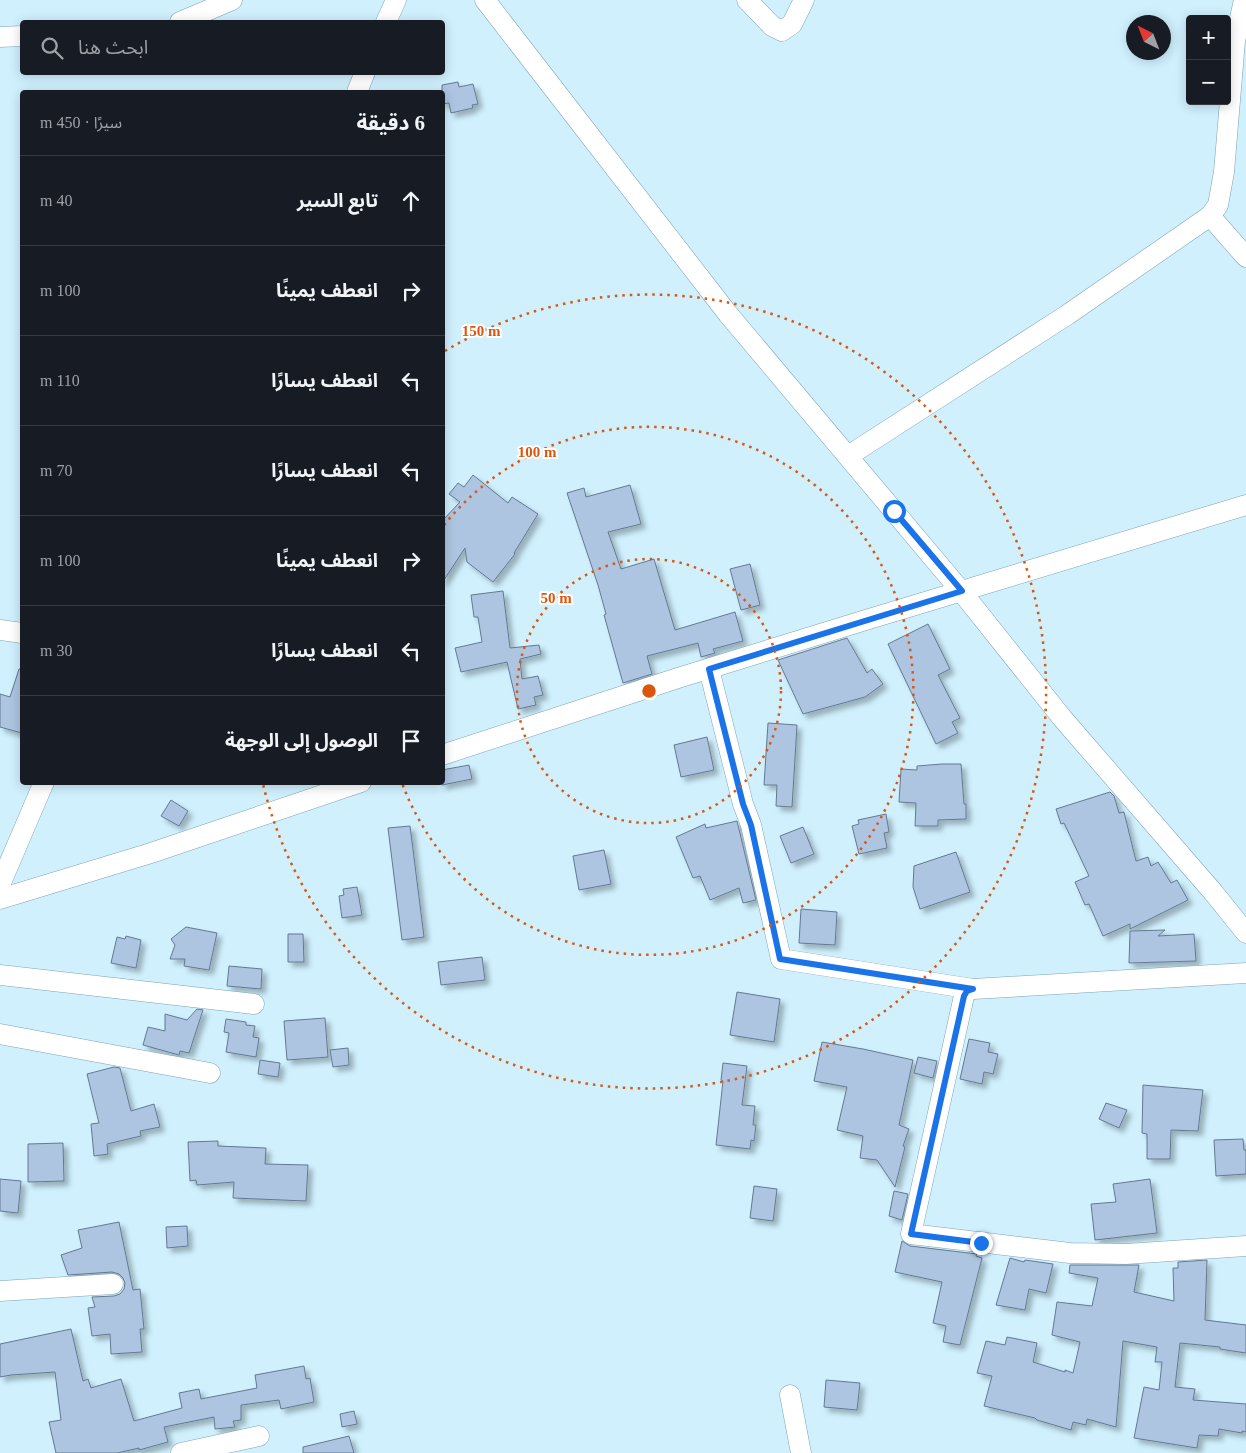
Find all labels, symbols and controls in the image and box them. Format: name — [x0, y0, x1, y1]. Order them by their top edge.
north arrow — [1126, 15, 1171, 60]
map controls — [1186, 15, 1231, 105]
button: + — [1186, 15, 1231, 60]
search box — [20, 20, 445, 75]
icon: search — [38, 34, 66, 62]
text: ابحث هنا — [78, 37, 148, 58]
button: − — [1186, 60, 1231, 105]
text: 6 دقيقة — [356, 111, 425, 135]
text: سيرًا · 450 m — [40, 114, 122, 131]
icon: ahead — [397, 187, 425, 215]
text: تابع السير — [297, 190, 378, 211]
text: 40 m — [40, 192, 72, 209]
icon: right — [397, 277, 425, 305]
text: انعطف يمينًا — [276, 280, 378, 301]
text: 100 m — [40, 282, 80, 299]
text: 150 m — [462, 323, 501, 339]
icon: left — [397, 367, 425, 395]
text: انعطف يسارًا — [271, 370, 378, 391]
text: 110 m — [40, 372, 80, 389]
text: 100 m — [518, 444, 557, 460]
icon: left — [397, 457, 425, 485]
text: انعطف يسارًا — [271, 460, 378, 481]
text: 70 m — [40, 462, 72, 479]
route start — [883, 500, 906, 523]
icon: right — [397, 547, 425, 575]
text: انعطف يمينًا — [276, 550, 378, 571]
text: 100 m — [40, 552, 80, 569]
text: 50 m — [540, 590, 572, 606]
icon: left — [397, 637, 425, 665]
text: انعطف يسارًا — [271, 640, 378, 661]
text: 30 m — [40, 642, 72, 659]
centre of rings — [640, 682, 658, 700]
icon: arrive — [397, 727, 425, 755]
text: الوصول إلى الوجهة — [225, 730, 378, 751]
route end — [970, 1232, 993, 1255]

